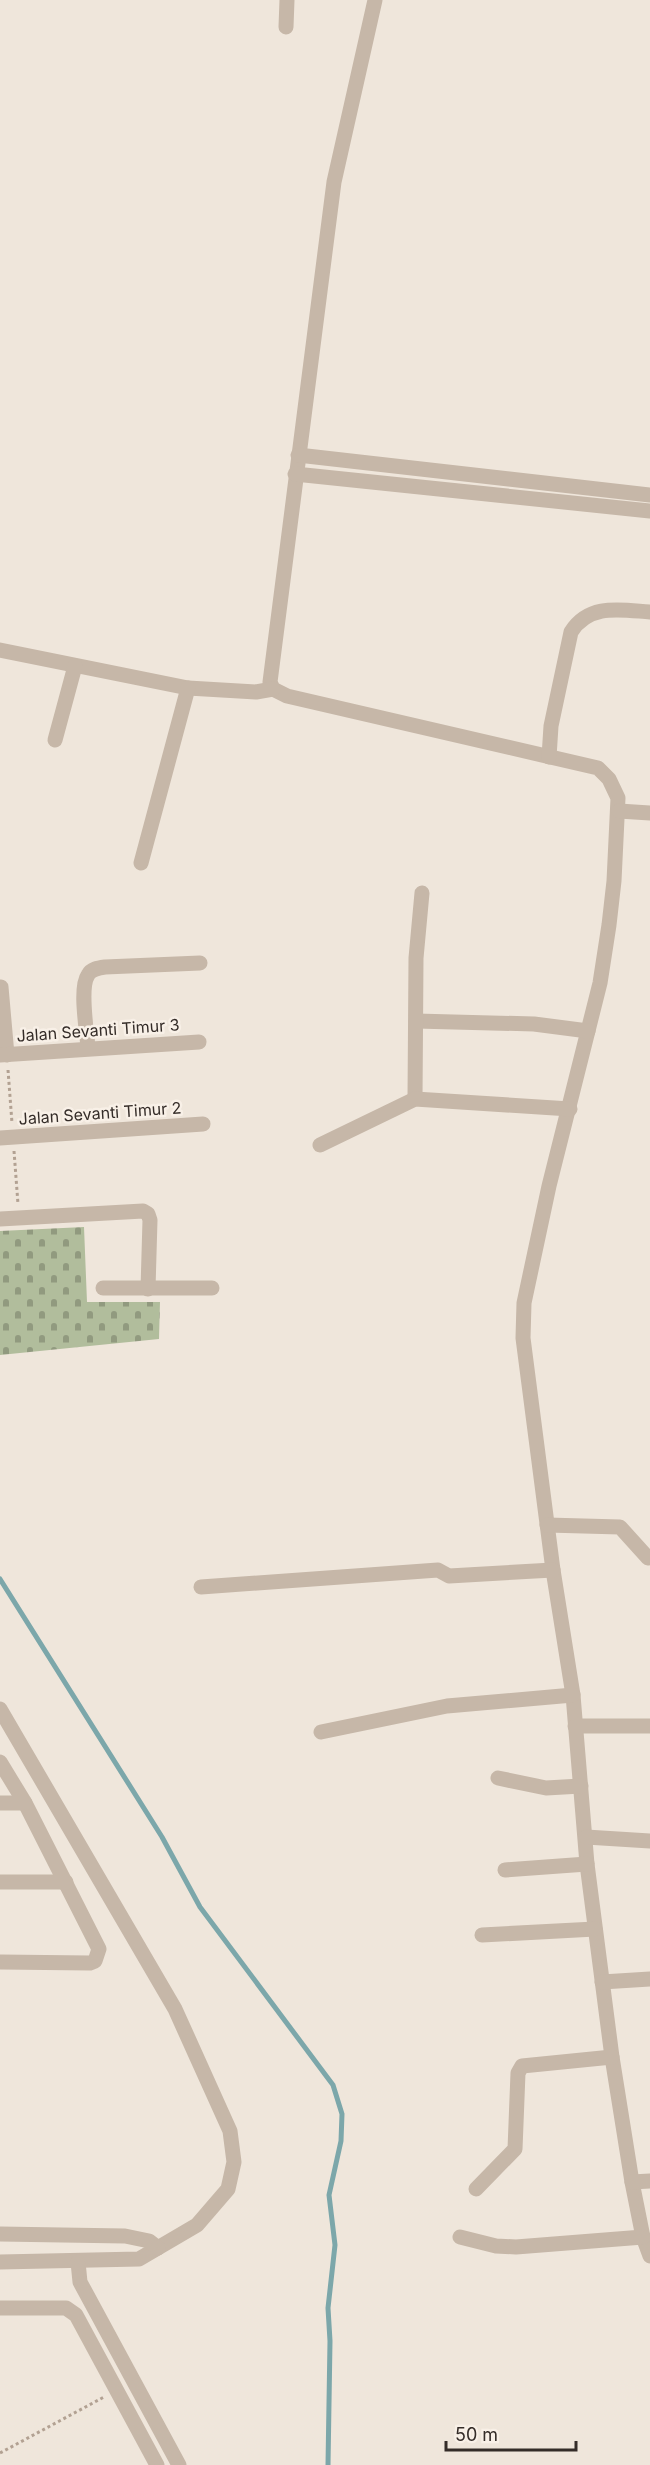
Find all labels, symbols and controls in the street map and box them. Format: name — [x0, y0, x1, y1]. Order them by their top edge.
street label: Jalan Sevanti Timur 3 — [16, 1014, 180, 1046]
street label: Jalan Sevanti Timur 2 — [18, 1097, 182, 1129]
scale bar — [446, 2414, 576, 2452]
text: 50 m — [455, 2424, 498, 2445]

